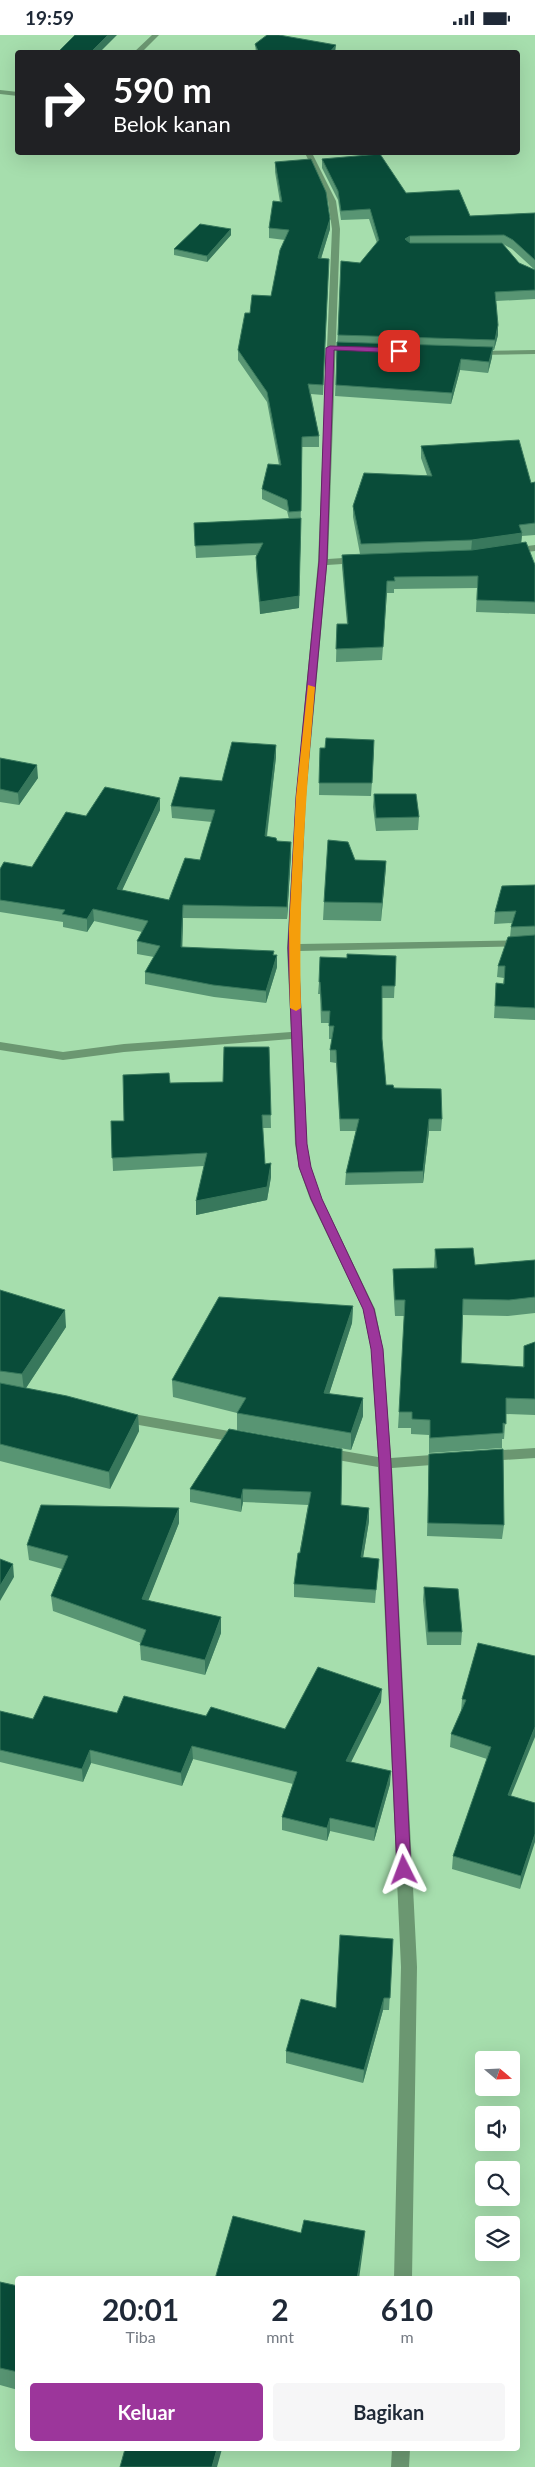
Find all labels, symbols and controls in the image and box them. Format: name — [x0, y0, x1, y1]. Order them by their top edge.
text: 19:59 — [25, 6, 74, 29]
text: 590 m — [113, 68, 212, 110]
icon: right — [30, 70, 95, 135]
text: Belok kanan — [113, 110, 231, 137]
pin — [378, 330, 420, 372]
icon: arrive — [385, 337, 413, 365]
position arrow — [377, 1843, 429, 1895]
north arrow — [475, 2051, 520, 2096]
map controls — [475, 2051, 520, 2261]
button: sound — [475, 2106, 520, 2151]
button: search — [475, 2161, 520, 2206]
button: layers — [475, 2216, 520, 2261]
text: 20:01 — [102, 2291, 179, 2327]
text: 2 — [271, 2291, 289, 2327]
text: 610 — [381, 2291, 433, 2327]
text: Tiba — [126, 2327, 156, 2346]
text: mnt — [266, 2327, 294, 2346]
text: m — [400, 2327, 414, 2346]
button: Keluar — [30, 2383, 263, 2441]
button: Bagikan — [273, 2383, 505, 2441]

